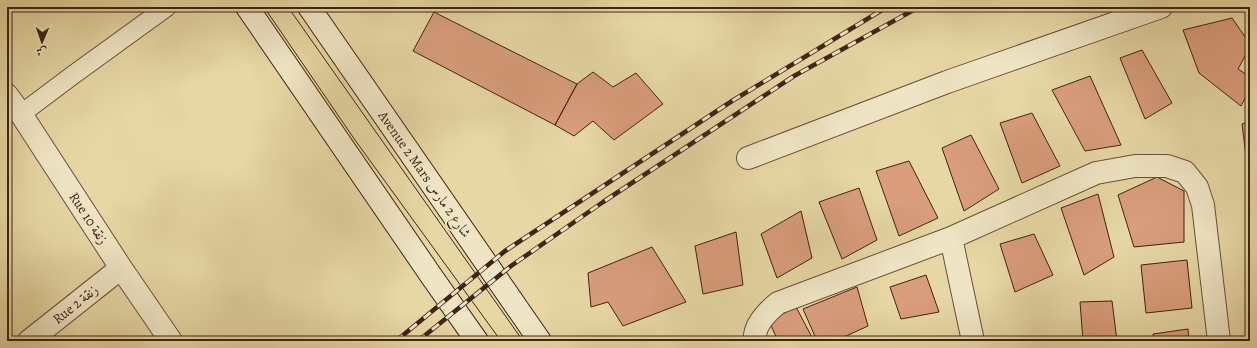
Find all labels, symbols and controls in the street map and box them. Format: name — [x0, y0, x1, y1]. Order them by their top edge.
north arrow — [22, 22, 62, 62]
text: ش — [36, 44, 47, 59]
street label: Avenue 2 Mars شارع 2 مارس — [371, 106, 476, 243]
street label: Rue 10 زنقة — [65, 189, 113, 248]
street label: Rue 2 زنقة — [49, 280, 102, 328]

